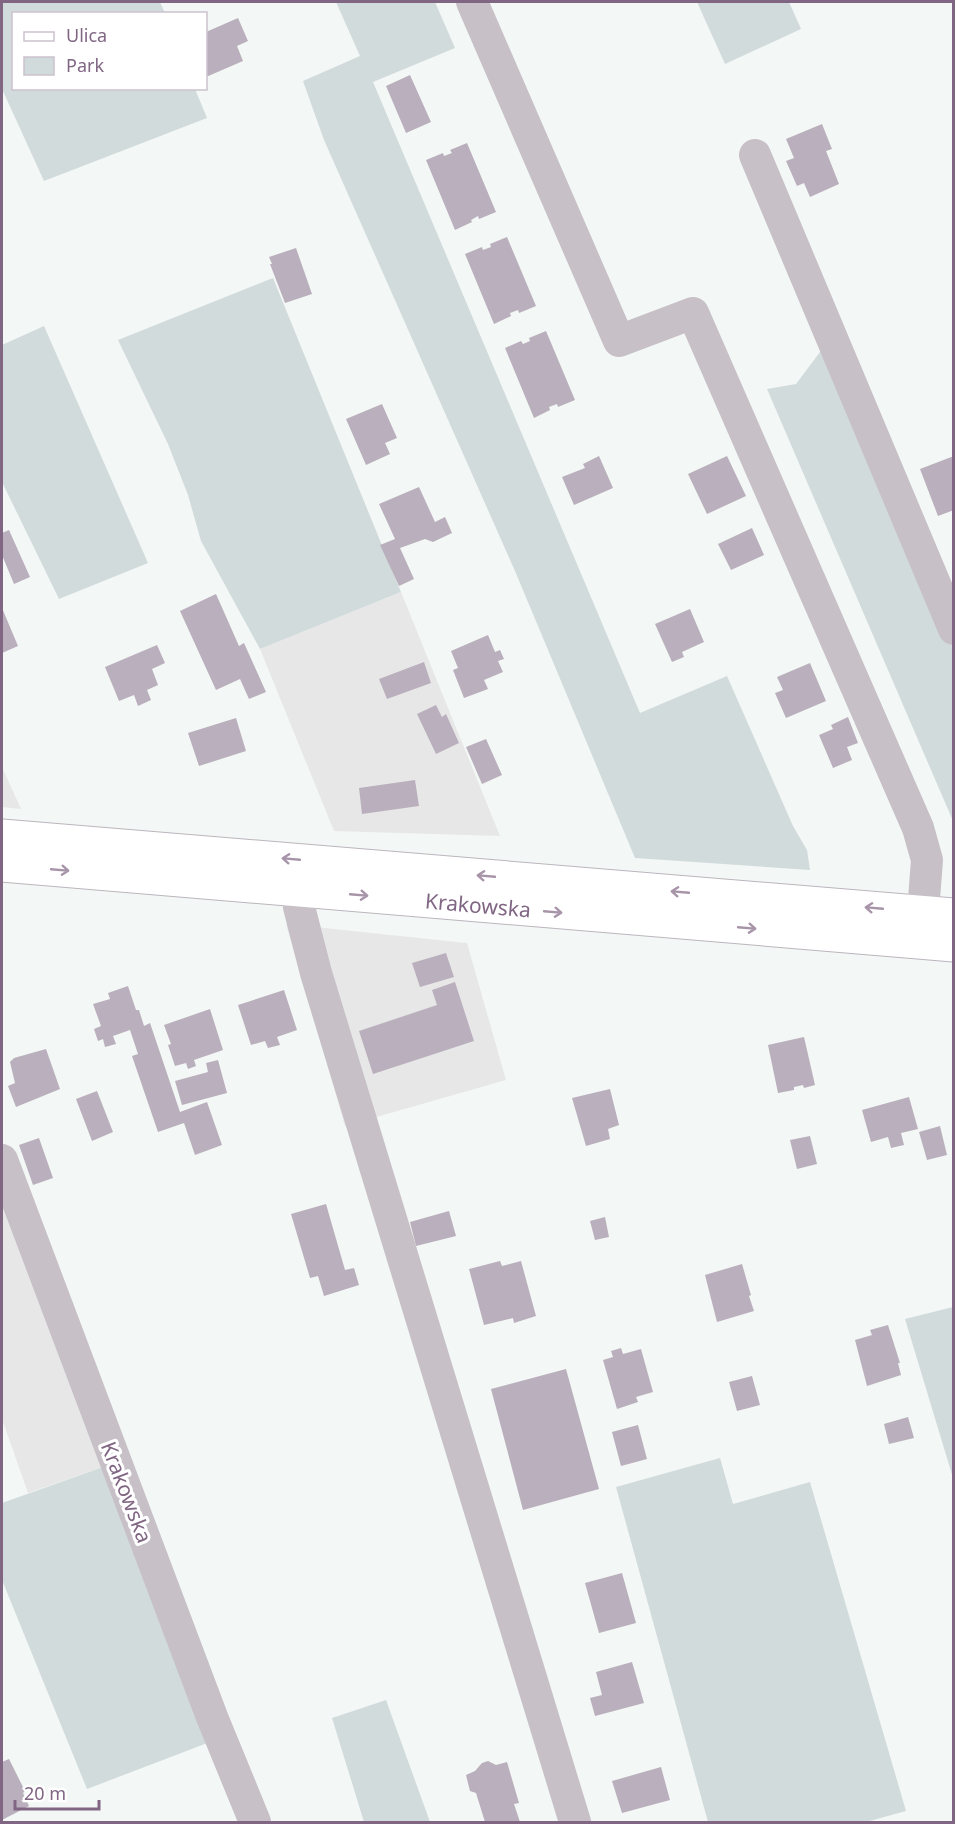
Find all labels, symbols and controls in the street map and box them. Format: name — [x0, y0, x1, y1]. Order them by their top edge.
legend — [12, 12, 207, 90]
text: Ulica — [66, 23, 107, 47]
text: Park — [66, 53, 104, 77]
one-way arrow — [282, 854, 302, 865]
one-way arrow — [49, 865, 69, 876]
one-way arrow — [476, 870, 496, 881]
street label: Krakowska — [424, 886, 532, 924]
one-way arrow — [670, 886, 690, 897]
one-way arrow — [348, 890, 368, 901]
one-way arrow — [865, 902, 885, 913]
one-way arrow — [543, 906, 563, 917]
one-way arrow — [737, 922, 757, 933]
street label: Krakowska — [95, 1437, 159, 1547]
scale bar — [15, 1773, 99, 1811]
text: 20 m — [24, 1781, 66, 1805]

